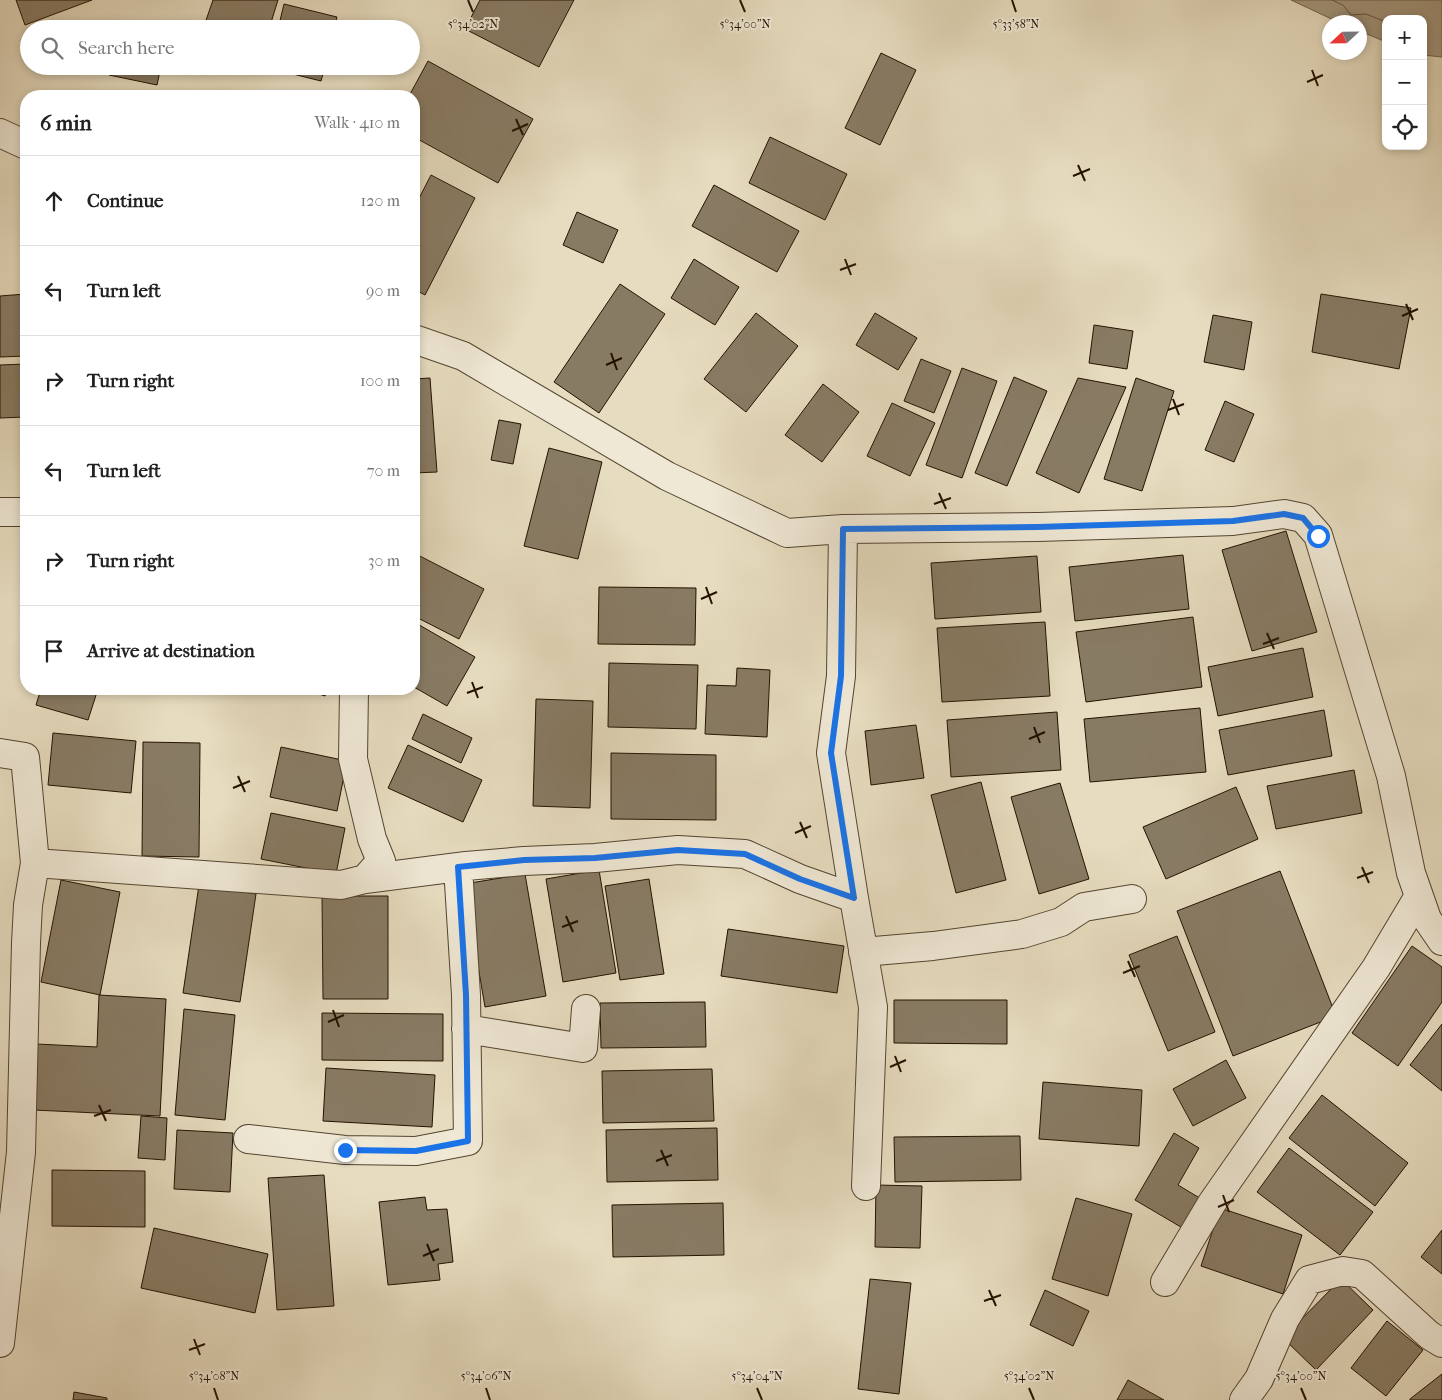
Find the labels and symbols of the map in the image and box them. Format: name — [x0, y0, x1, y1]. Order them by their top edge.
north arrow — [1322, 15, 1367, 60]
text: 5°34'02"N — [448, 17, 498, 31]
text: 5°34'00"N — [719, 17, 771, 31]
text: 5°33'58"N — [993, 17, 1039, 31]
route start — [1307, 525, 1330, 548]
route end — [334, 1139, 357, 1162]
text: 5°34'08"N — [189, 1369, 239, 1383]
text: 5°34'06"N — [460, 1369, 512, 1383]
text: 5°34'04"N — [731, 1369, 783, 1383]
text: 5°34'02"N — [1004, 1369, 1054, 1383]
text: 5°34'00"N — [1275, 1369, 1327, 1383]

